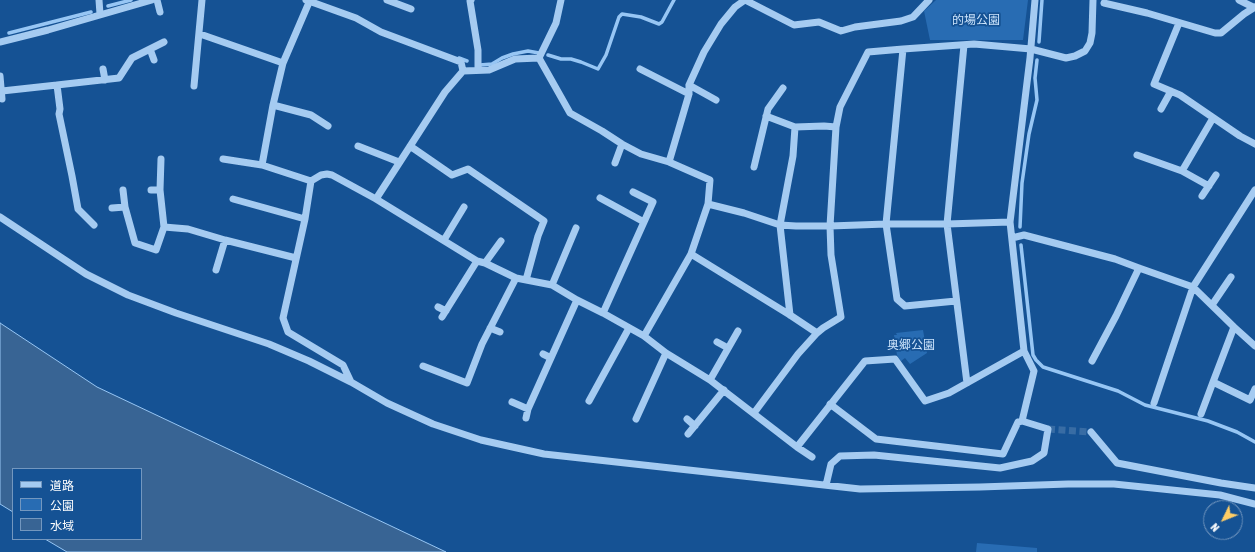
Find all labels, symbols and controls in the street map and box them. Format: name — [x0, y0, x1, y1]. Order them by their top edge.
park label: 的場公園 — [952, 13, 1000, 27]
park label: 奥郷公園 — [887, 338, 935, 352]
legend — [12, 468, 142, 540]
text: 道路 — [50, 479, 74, 493]
text: 公園 — [50, 499, 74, 513]
north arrow — [1203, 500, 1243, 540]
text: 水域 — [50, 519, 74, 533]
text: N — [1208, 521, 1222, 534]

